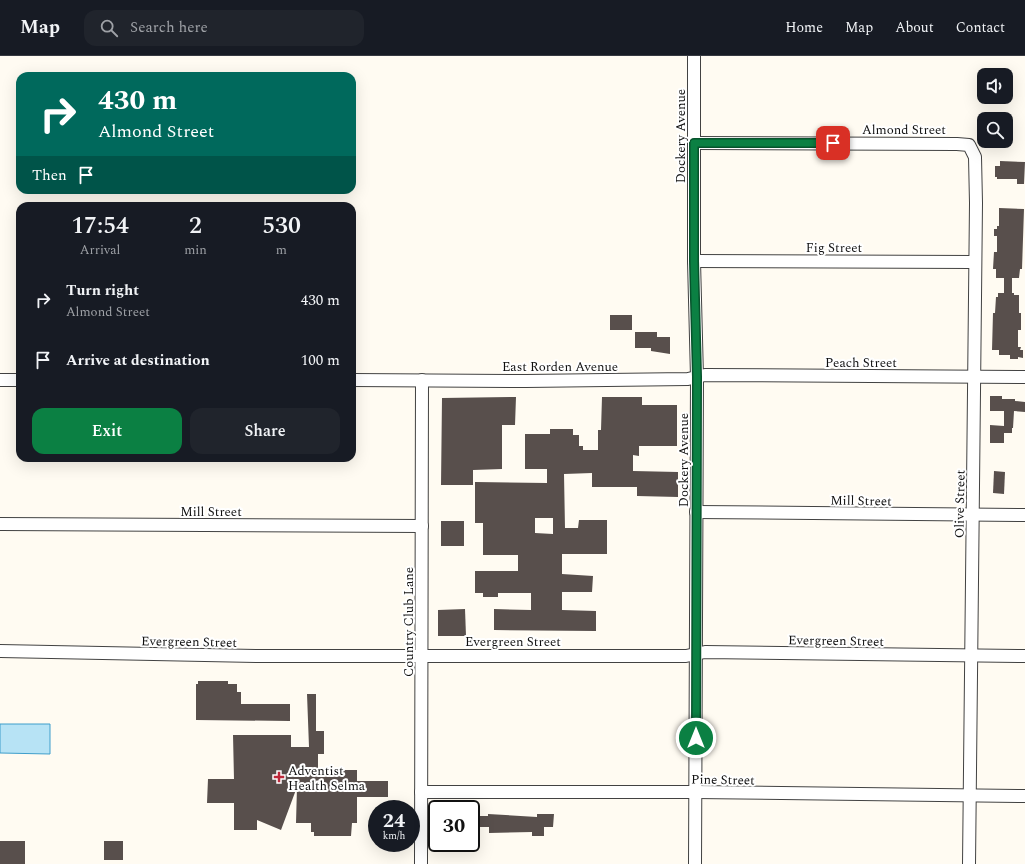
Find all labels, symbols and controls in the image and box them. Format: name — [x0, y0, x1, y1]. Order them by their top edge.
search box — [84, 10, 364, 46]
text: Map — [20, 13, 60, 42]
text: Search here — [130, 16, 208, 39]
icon: search — [98, 17, 120, 39]
text: Home — [785, 17, 823, 38]
text: Map — [845, 17, 873, 38]
text: About — [895, 17, 934, 38]
text: Contact — [956, 17, 1005, 38]
map controls — [977, 68, 1013, 148]
button: sound — [977, 68, 1013, 104]
text: 430 m — [98, 79, 177, 122]
icon: right — [32, 88, 84, 140]
street label: Dockery Avenue — [671, 89, 691, 183]
button: search — [977, 112, 1013, 148]
text: Almond Street — [98, 118, 214, 145]
street label: Almond Street — [862, 120, 946, 140]
pin — [816, 126, 850, 160]
icon: arrive — [822, 132, 844, 154]
text: Then — [32, 164, 67, 187]
icon: arrive — [75, 164, 97, 186]
text: 17:54 — [71, 208, 129, 244]
text: 2 — [189, 208, 202, 244]
text: 530 — [262, 208, 301, 244]
street label: Fig Street — [806, 238, 863, 258]
text: Arrival — [80, 240, 120, 260]
text: min — [184, 240, 207, 260]
text: m — [276, 240, 287, 260]
text: Turn right — [66, 279, 139, 302]
icon: right — [32, 289, 54, 311]
text: 430 m — [301, 289, 340, 312]
text: Almond Street — [66, 302, 150, 322]
icon: arrive — [32, 349, 54, 371]
text: Arrive at destination — [66, 349, 210, 372]
text: 100 m — [301, 349, 340, 372]
street label: Peach Street — [825, 353, 897, 373]
street label: East Rorden Avenue — [502, 357, 618, 377]
button: Exit — [32, 408, 182, 454]
button: Share — [190, 408, 340, 454]
street label: Dockery Avenue — [674, 413, 694, 507]
street label: Olive Street — [949, 469, 971, 538]
street label: Mill Street — [830, 490, 892, 512]
street label: Mill Street — [180, 502, 242, 522]
street label: Country Club Lane — [399, 567, 419, 677]
street label: Evergreen Street — [788, 630, 884, 652]
street label: Evergreen Street — [141, 631, 237, 653]
street label: Evergreen Street — [465, 632, 561, 652]
position arrow — [675, 717, 717, 759]
place label: Adventist Health Selma — [288, 761, 366, 796]
street label: Pine Street — [691, 769, 755, 791]
marker: Adventist Health Selma — [273, 771, 285, 783]
speed limit sign: 30 — [428, 800, 480, 852]
text: 24 — [383, 806, 405, 836]
text: km/h — [383, 828, 405, 844]

